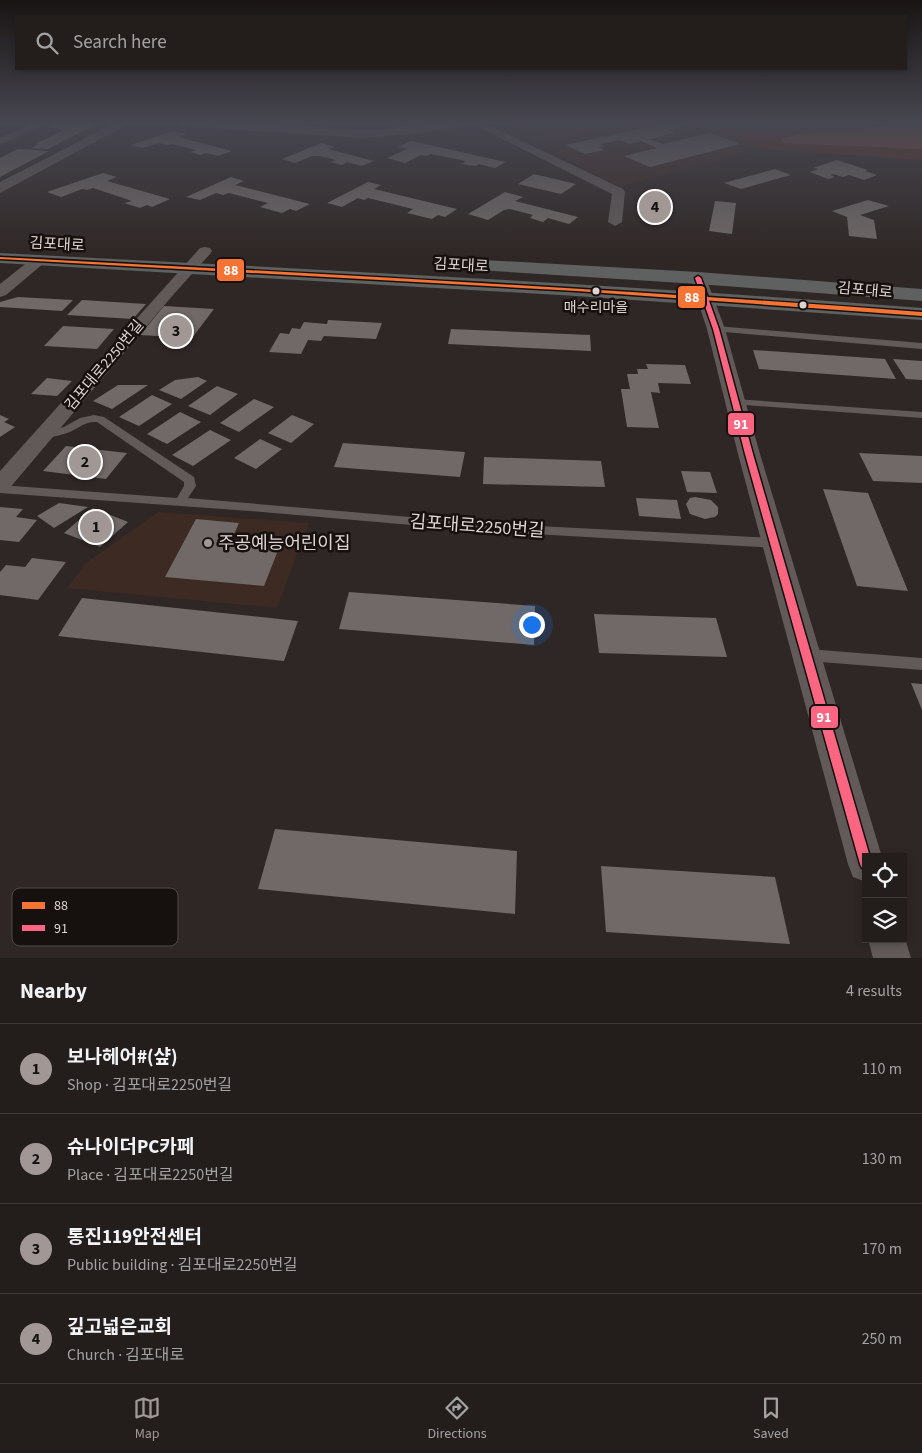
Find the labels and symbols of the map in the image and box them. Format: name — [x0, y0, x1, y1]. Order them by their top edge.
pin: 4 — [639, 188, 671, 226]
street label: 김포대로 — [29, 233, 85, 256]
street label: 김포대로 — [433, 254, 489, 277]
line badge: 88 — [216, 258, 245, 282]
text: 88 — [224, 261, 238, 281]
street label: 김포대로 — [837, 278, 893, 303]
line badge: 88 — [677, 285, 706, 309]
marker: 매수리마을 — [591, 286, 601, 296]
text: 88 — [685, 288, 699, 308]
place label: 매수리마을 — [564, 298, 628, 318]
unlabelled marker — [798, 300, 808, 310]
pin: 3 — [160, 312, 192, 350]
street label: 김포대로2250번길 — [60, 315, 149, 415]
line badge: 91 — [727, 412, 755, 436]
text: 91 — [734, 415, 748, 435]
pin: 2 — [69, 443, 101, 481]
pin: 1 — [80, 508, 112, 546]
street label: 김포대로2250번길 — [409, 509, 545, 544]
place label: 주공예능어린이집 — [218, 531, 350, 556]
marker: 주공예능어린이집 — [202, 537, 214, 549]
your location — [519, 612, 545, 638]
line badge: 91 — [810, 705, 839, 729]
text: 91 — [817, 708, 831, 728]
legend — [12, 888, 178, 946]
text: 88 — [54, 896, 68, 916]
text: 91 — [54, 919, 68, 939]

